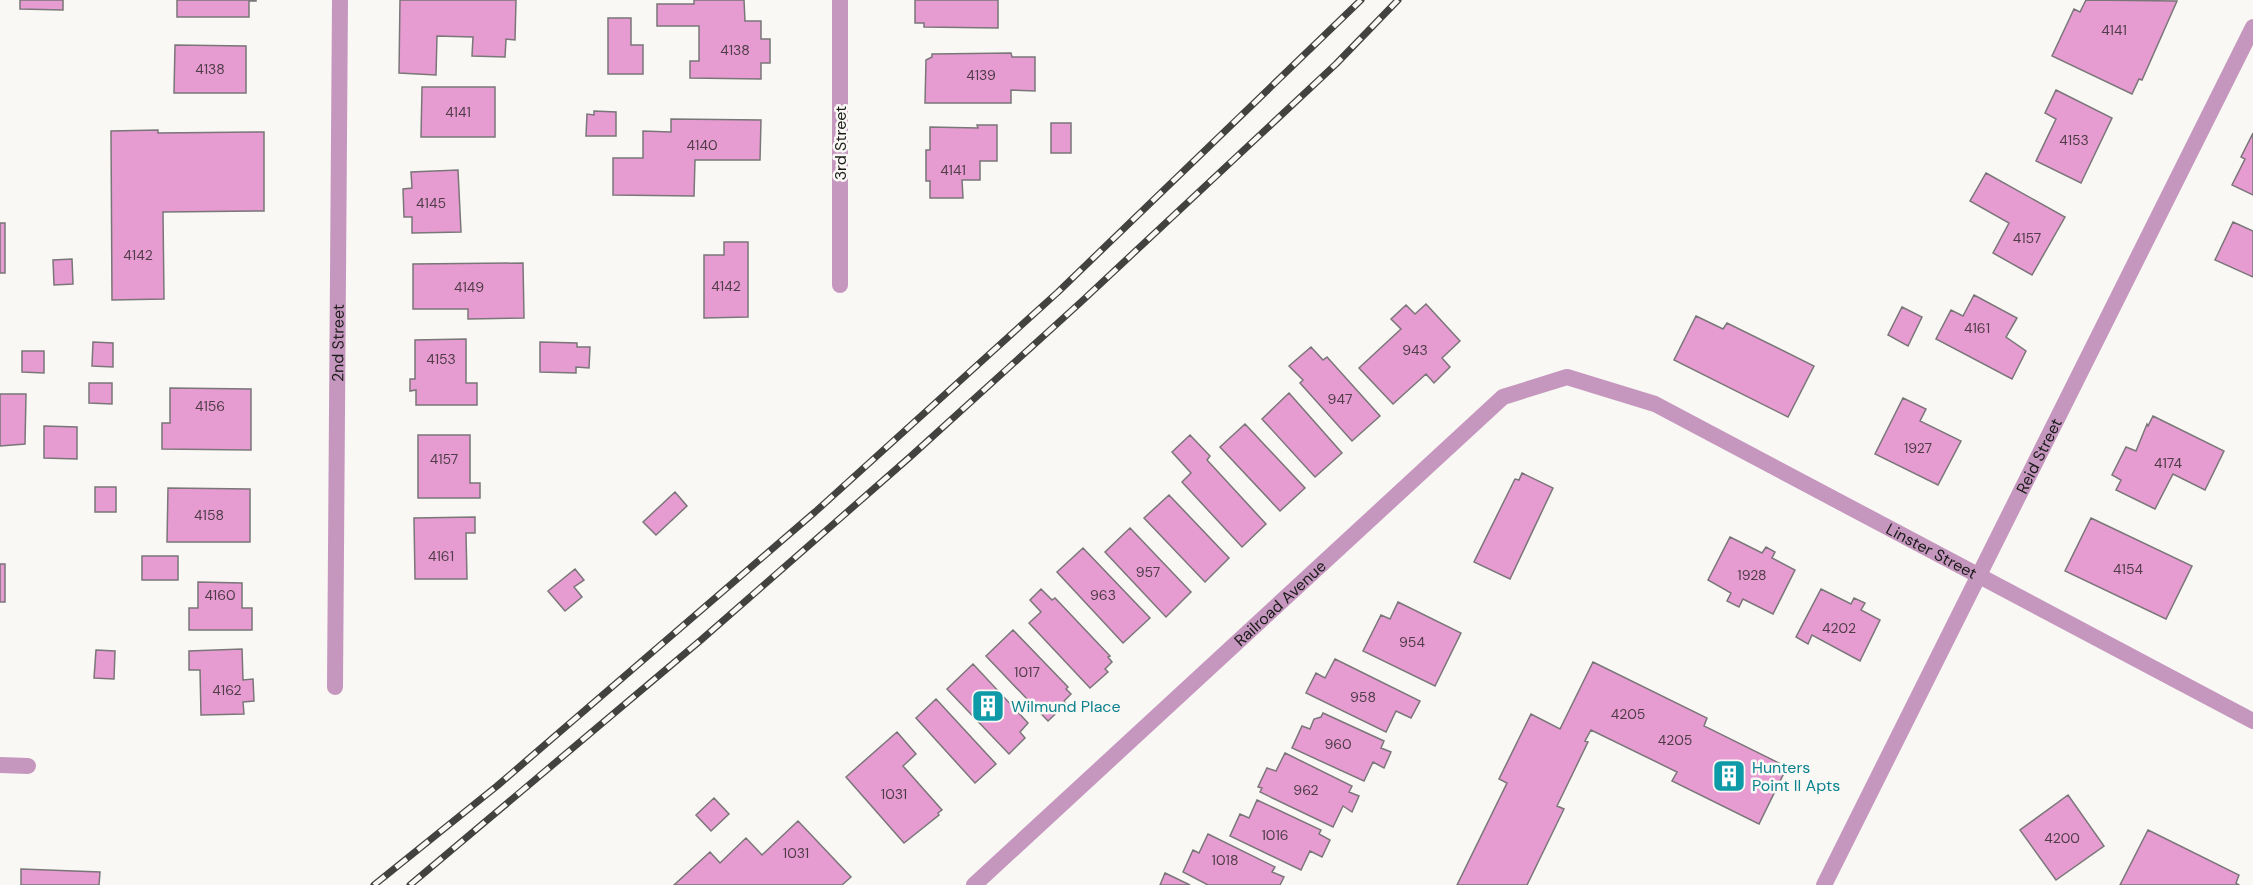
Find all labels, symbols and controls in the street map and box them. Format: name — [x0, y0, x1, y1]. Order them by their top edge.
house number: 4141 — [2101, 21, 2127, 39]
house number: 4138 — [720, 41, 750, 59]
house number: 4138 — [195, 60, 225, 78]
house number: 4139 — [966, 66, 996, 84]
house number: 4141 — [445, 103, 471, 121]
street label: 3rd Street — [830, 106, 851, 180]
house number: 4153 — [2059, 131, 2089, 149]
house number: 4140 — [687, 136, 717, 154]
house number: 4141 — [940, 161, 966, 179]
house number: 4145 — [416, 194, 446, 212]
house number: 4157 — [2013, 229, 2041, 247]
house number: 4142 — [123, 246, 153, 264]
house number: 4142 — [711, 277, 741, 295]
house number: 4149 — [454, 278, 484, 296]
street label: 2nd Street — [327, 304, 349, 382]
house number: 4161 — [1964, 319, 1990, 337]
house number: 943 — [1402, 341, 1428, 359]
house number: 4153 — [426, 350, 456, 368]
house number: 947 — [1328, 390, 1352, 408]
house number: 4156 — [195, 397, 225, 415]
street label: Reid Street — [2011, 415, 2067, 497]
house number: 1927 — [1904, 439, 1932, 457]
house number: 4157 — [430, 450, 458, 468]
house number: 4174 — [2154, 454, 2183, 472]
house number: 4158 — [194, 506, 224, 524]
street label: Linster Street — [1882, 518, 1981, 584]
house number: 4161 — [428, 547, 454, 565]
street label: Railroad Avenue — [1230, 556, 1331, 651]
house number: 4154 — [2113, 560, 2143, 578]
house number: 957 — [1136, 563, 1160, 581]
house number: 1928 — [1737, 566, 1767, 584]
house number: 4160 — [204, 586, 236, 604]
house number: 963 — [1090, 586, 1116, 604]
house number: 4202 — [1822, 619, 1856, 637]
house number: 954 — [1399, 633, 1425, 651]
house number: 1017 — [1014, 663, 1040, 681]
house number: 4162 — [212, 681, 242, 699]
building icon: Wilmund Place — [970, 688, 1006, 724]
house number: 958 — [1350, 688, 1376, 706]
place label: Wilmund Place — [1011, 696, 1121, 717]
house number: 4205 — [1611, 705, 1645, 723]
house number: 4205 — [1658, 731, 1692, 749]
house number: 960 — [1324, 735, 1352, 753]
place label: Hunters Point II Apts — [1752, 757, 1840, 796]
building icon: Hunters Point II Apts — [1711, 758, 1747, 794]
house number: 962 — [1293, 781, 1319, 799]
house number: 1031 — [881, 785, 907, 803]
house number: 1016 — [1261, 826, 1289, 844]
house number: 4200 — [2044, 829, 2080, 847]
house number: 1031 — [783, 844, 809, 862]
house number: 1018 — [1212, 851, 1238, 869]

